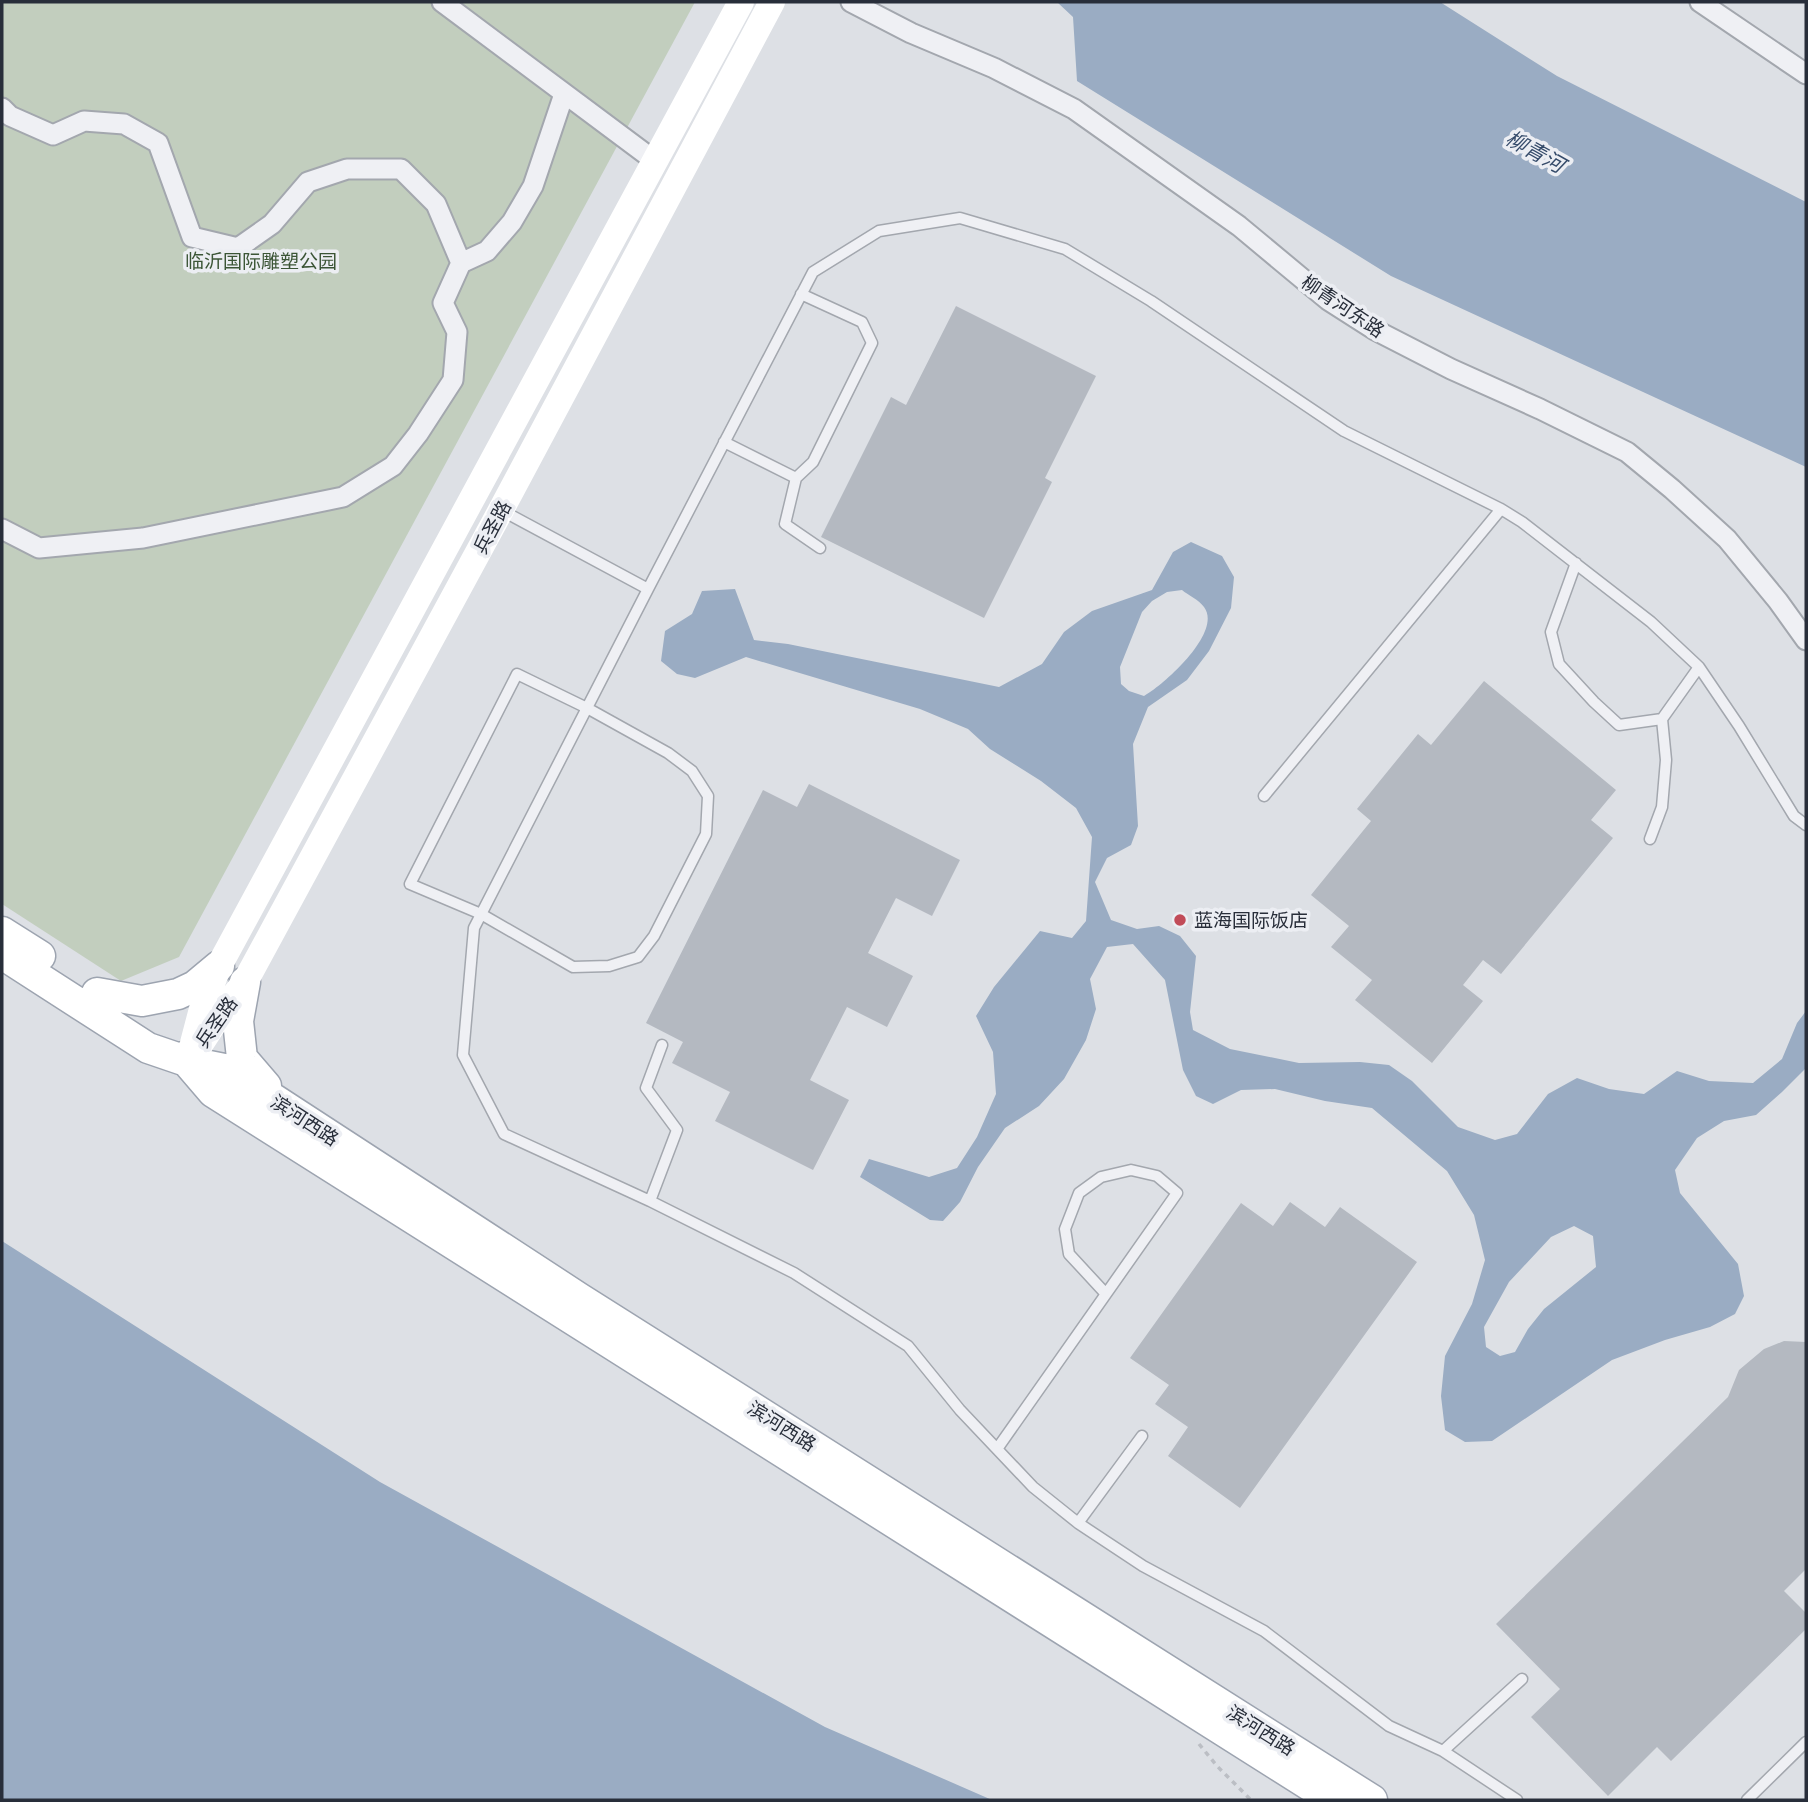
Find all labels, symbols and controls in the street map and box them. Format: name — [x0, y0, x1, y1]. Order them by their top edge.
water label: 柳青河 — [1502, 126, 1572, 180]
park label: 临沂国际雕塑公园 — [185, 250, 337, 273]
street label: 柳青河东路 — [1297, 270, 1389, 343]
street label: 兵圣路 — [469, 497, 516, 558]
place label: 蓝海国际饭店 — [1194, 909, 1308, 932]
marker: 蓝海国际饭店 — [1172, 912, 1188, 928]
street label: 兵圣路 — [191, 992, 242, 1052]
street label: 滨河西路 — [267, 1090, 343, 1151]
street label: 滨河西路 — [743, 1397, 820, 1456]
street label: 滨河西路 — [1222, 1701, 1299, 1760]

